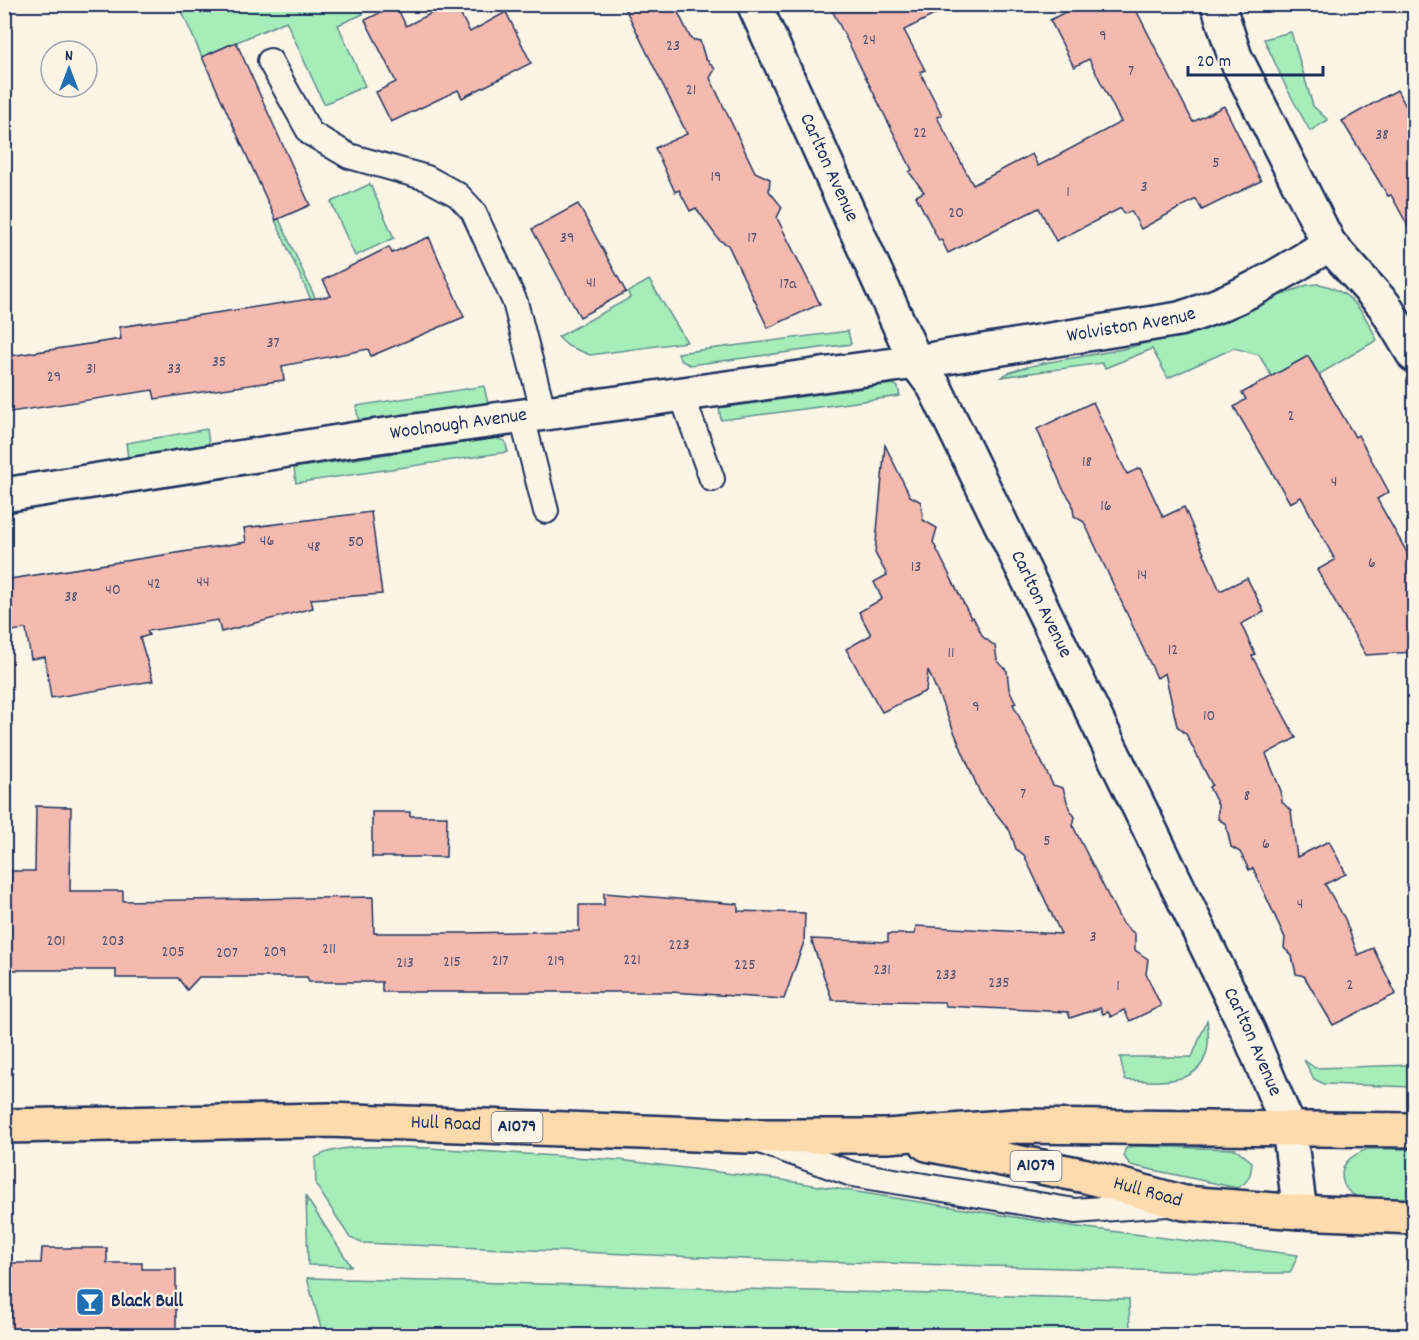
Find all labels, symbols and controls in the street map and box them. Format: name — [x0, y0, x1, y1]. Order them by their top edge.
house number: 9 — [1099, 25, 1107, 48]
house number: 24 — [862, 29, 876, 52]
house number: 23 — [666, 35, 680, 58]
north arrow — [39, 39, 99, 99]
scale bar — [1188, 39, 1323, 77]
text: N — [65, 45, 73, 68]
text: 20 m — [1197, 50, 1231, 75]
house number: 7 — [1128, 60, 1134, 83]
house number: 21 — [686, 79, 696, 102]
street label: Carlton Avenue — [791, 109, 865, 227]
house number: 22 — [913, 122, 927, 145]
house number: 38 — [1375, 124, 1389, 147]
house number: 5 — [1212, 152, 1220, 175]
house number: 19 — [711, 166, 721, 189]
house number: 3 — [1140, 176, 1148, 199]
house number: 1 — [1066, 181, 1070, 204]
house number: 20 — [948, 202, 964, 225]
house number: 39 — [560, 227, 574, 250]
house number: 17 — [747, 227, 757, 250]
house number: 41 — [586, 272, 596, 295]
house number: 17a — [779, 273, 797, 296]
street label: Wolviston Avenue — [1065, 300, 1200, 351]
house number: 37 — [266, 332, 280, 355]
house number: 35 — [212, 351, 226, 374]
house number: 31 — [86, 358, 96, 381]
house number: 33 — [167, 358, 181, 381]
house number: 29 — [47, 366, 61, 389]
street label: Woolnough Avenue — [388, 402, 529, 448]
house number: 2 — [1288, 405, 1295, 428]
house number: 18 — [1082, 451, 1092, 474]
house number: 4 — [1331, 471, 1337, 494]
house number: 16 — [1100, 495, 1112, 518]
house number: 46 — [260, 530, 274, 553]
house number: 50 — [348, 531, 364, 554]
house number: 48 — [307, 536, 321, 559]
street label: Carlton Avenue — [1002, 546, 1079, 663]
house number: 6 — [1368, 552, 1376, 575]
house number: 13 — [911, 556, 921, 579]
house number: 14 — [1137, 564, 1147, 587]
house number: 44 — [196, 571, 210, 594]
house number: 42 — [147, 573, 161, 596]
house number: 40 — [105, 579, 121, 602]
house number: 38 — [64, 586, 78, 609]
house number: 12 — [1168, 639, 1178, 662]
house number: 11 — [947, 642, 955, 665]
house number: 9 — [972, 696, 980, 719]
house number: 10 — [1203, 705, 1215, 728]
house number: 7 — [1020, 783, 1026, 806]
house number: 8 — [1244, 785, 1250, 808]
house number: 5 — [1043, 830, 1051, 853]
house number: 6 — [1262, 833, 1270, 856]
house number: 4 — [1297, 893, 1303, 916]
house number: 3 — [1089, 926, 1097, 949]
house number: 201 — [46, 930, 66, 953]
house number: 203 — [102, 930, 124, 953]
house number: 223 — [668, 934, 690, 957]
house number: 211 — [322, 938, 336, 961]
house number: 205 — [161, 941, 185, 964]
house number: 209 — [263, 941, 287, 964]
house number: 207 — [216, 942, 238, 965]
house number: 221 — [623, 949, 641, 972]
house number: 217 — [492, 950, 508, 973]
house number: 219 — [547, 950, 565, 973]
house number: 215 — [443, 951, 461, 974]
house number: 213 — [396, 952, 414, 975]
house number: 225 — [734, 954, 756, 977]
house number: 231 — [873, 959, 891, 982]
house number: 233 — [935, 964, 957, 987]
house number: 235 — [988, 972, 1010, 995]
house number: 2 — [1347, 974, 1354, 997]
house number: 1 — [1116, 975, 1120, 998]
street label: Carlton Avenue — [1215, 983, 1288, 1101]
street label: Hull Road — [410, 1109, 482, 1140]
road number: A1079 — [492, 1112, 542, 1142]
road number: A1079 — [1010, 1151, 1062, 1181]
street label: Hull Road — [1110, 1170, 1185, 1216]
bar icon: Black Bull — [74, 1286, 106, 1318]
place label: Black Bull — [111, 1288, 183, 1316]

